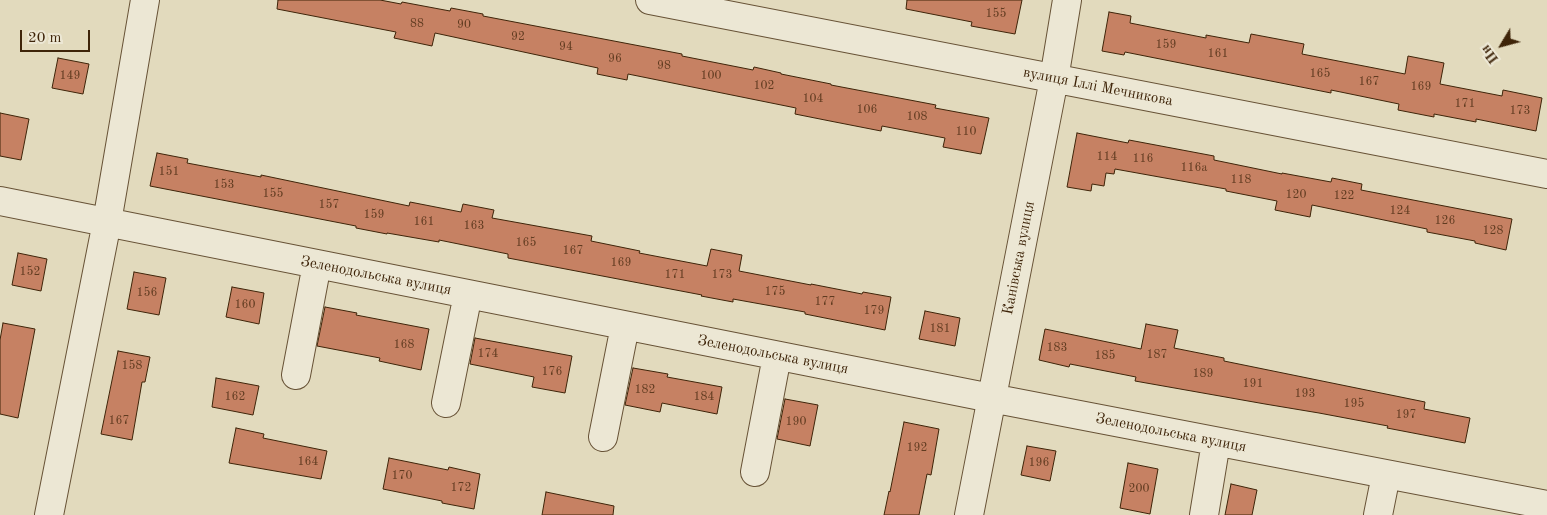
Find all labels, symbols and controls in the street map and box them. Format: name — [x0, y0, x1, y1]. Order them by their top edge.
house number: 155 — [986, 7, 1006, 21]
house number: 88 — [410, 17, 424, 31]
house number: 90 — [457, 18, 471, 32]
scale bar — [22, 20, 92, 52]
north arrow — [1477, 20, 1527, 70]
house number: 92 — [511, 30, 525, 44]
text: 20 m — [28, 31, 62, 46]
house number: 159 — [1156, 38, 1176, 52]
house number: 94 — [559, 40, 573, 54]
text: Пн — [1479, 42, 1501, 66]
house number: 161 — [1208, 47, 1228, 61]
house number: 96 — [608, 52, 622, 66]
house number: 98 — [657, 59, 671, 73]
street label: вулиця Іллі Мечникова — [1022, 64, 1174, 110]
house number: 165 — [1310, 67, 1330, 81]
house number: 149 — [60, 69, 80, 83]
house number: 100 — [701, 69, 721, 83]
house number: 167 — [1359, 75, 1379, 89]
house number: 102 — [754, 79, 774, 93]
house number: 169 — [1411, 80, 1431, 94]
house number: 104 — [803, 92, 823, 106]
house number: 171 — [1455, 97, 1475, 111]
house number: 106 — [857, 103, 877, 117]
house number: 173 — [1510, 104, 1530, 118]
house number: 108 — [907, 110, 927, 124]
house number: 110 — [956, 125, 976, 139]
house number: 114 — [1097, 150, 1117, 164]
house number: 116 — [1133, 152, 1153, 166]
house number: 116а — [1181, 161, 1207, 175]
house number: 151 — [159, 165, 179, 179]
house number: 118 — [1231, 173, 1251, 187]
house number: 153 — [214, 178, 234, 192]
house number: 155 — [263, 187, 283, 201]
house number: 120 — [1286, 188, 1306, 202]
house number: 122 — [1334, 189, 1354, 203]
house number: 157 — [319, 198, 339, 212]
street label: Канівська вулиця — [999, 200, 1039, 316]
house number: 124 — [1390, 204, 1410, 218]
house number: 159 — [364, 208, 384, 222]
house number: 126 — [1435, 214, 1455, 228]
house number: 161 — [414, 215, 434, 229]
house number: 163 — [464, 219, 484, 233]
house number: 128 — [1483, 224, 1503, 238]
house number: 165 — [516, 236, 536, 250]
house number: 167 — [563, 244, 583, 258]
street label: Зеленодольська вулиця — [299, 253, 453, 299]
house number: 169 — [611, 256, 631, 270]
house number: 152 — [20, 265, 40, 279]
house number: 171 — [665, 268, 685, 282]
house number: 173 — [712, 268, 732, 282]
house number: 175 — [765, 285, 785, 299]
house number: 156 — [137, 286, 157, 300]
house number: 177 — [815, 295, 835, 309]
house number: 160 — [235, 298, 255, 312]
house number: 179 — [864, 304, 884, 318]
house number: 181 — [930, 322, 950, 336]
street label: Зеленодольська вулиця — [696, 332, 850, 378]
house number: 168 — [394, 338, 414, 352]
house number: 183 — [1047, 341, 1067, 355]
house number: 174 — [478, 347, 498, 361]
house number: 187 — [1147, 348, 1167, 362]
house number: 185 — [1095, 349, 1115, 363]
house number: 158 — [122, 359, 142, 373]
house number: 176 — [542, 365, 562, 379]
house number: 189 — [1193, 367, 1213, 381]
house number: 191 — [1243, 377, 1263, 391]
house number: 182 — [635, 383, 655, 397]
house number: 193 — [1295, 387, 1315, 401]
house number: 162 — [225, 390, 245, 404]
house number: 184 — [694, 390, 714, 404]
house number: 195 — [1344, 397, 1364, 411]
house number: 197 — [1396, 408, 1416, 422]
street label: Зеленодольська вулиця — [1094, 410, 1248, 456]
house number: 167 — [109, 414, 129, 428]
house number: 190 — [786, 415, 806, 429]
house number: 192 — [907, 441, 927, 455]
house number: 164 — [298, 455, 318, 469]
house number: 196 — [1029, 456, 1049, 470]
house number: 170 — [392, 469, 412, 483]
house number: 172 — [451, 481, 471, 495]
house number: 200 — [1129, 482, 1149, 496]

